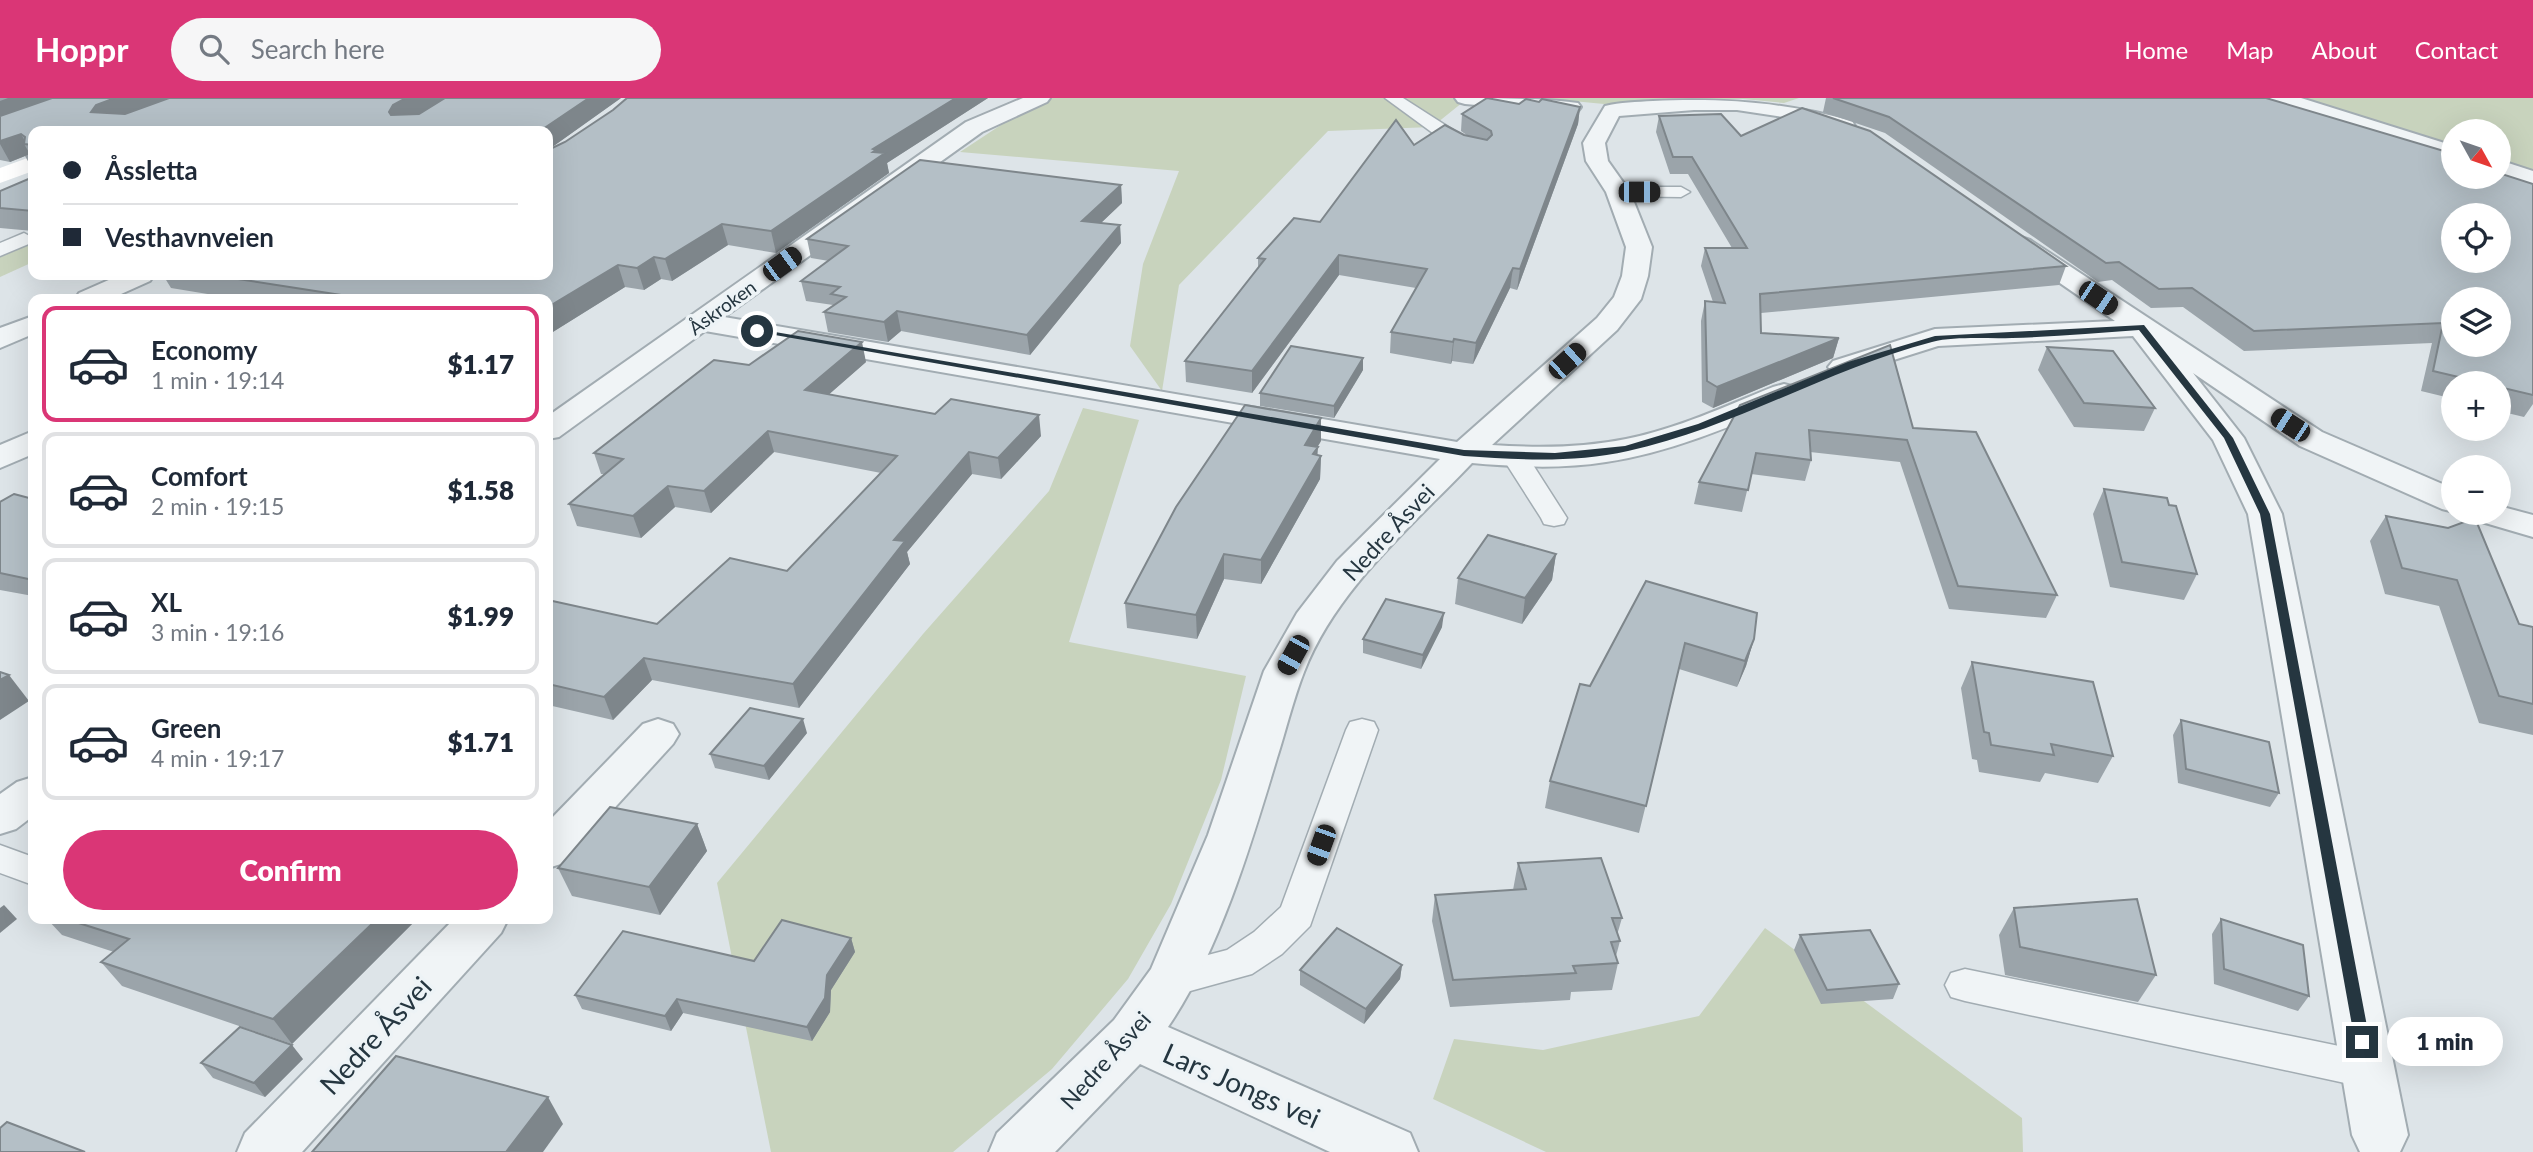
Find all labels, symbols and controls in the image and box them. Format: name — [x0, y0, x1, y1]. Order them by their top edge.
search box — [171, 18, 661, 81]
text: Hoppr — [35, 29, 129, 69]
icon: search — [195, 30, 233, 68]
text: Search here — [251, 33, 385, 65]
text: Home — [2124, 35, 2188, 64]
text: Map — [2226, 35, 2274, 64]
text: About — [2312, 35, 2377, 64]
text: Contact — [2415, 35, 2498, 64]
north arrow — [2441, 119, 2511, 189]
map controls — [2441, 119, 2511, 525]
text: Åssletta — [105, 154, 198, 186]
car — [1619, 182, 1661, 203]
button: locate — [2441, 203, 2511, 273]
text: Vesthavnveien — [105, 221, 274, 253]
car — [759, 243, 806, 285]
street label: Åskroken — [684, 275, 760, 339]
car — [2075, 278, 2122, 318]
button: layers — [2441, 287, 2511, 357]
route start — [741, 315, 773, 347]
icon: car — [67, 333, 130, 396]
text: Economy — [151, 334, 257, 366]
car — [1545, 339, 1590, 383]
text: $1.17 — [447, 348, 514, 380]
text: 1 min · 19:14 — [151, 366, 284, 394]
button: + — [2441, 371, 2511, 441]
car — [2267, 405, 2314, 445]
button: − — [2441, 455, 2511, 525]
icon: car — [67, 459, 130, 522]
text: Comfort — [151, 460, 248, 492]
text: $1.58 — [447, 474, 514, 506]
street label: Nedre Åsvei — [1336, 478, 1440, 586]
text: 2 min · 19:15 — [151, 492, 284, 520]
icon: car — [67, 585, 130, 648]
text: XL — [151, 586, 182, 618]
text: $1.99 — [447, 600, 514, 632]
text: 3 min · 19:16 — [151, 618, 284, 646]
car — [1274, 632, 1313, 678]
icon: car — [67, 711, 130, 774]
text: Green — [151, 712, 221, 744]
text: $1.71 — [447, 726, 514, 758]
text: 4 min · 19:17 — [151, 744, 284, 772]
car — [1304, 822, 1339, 868]
button: Confirm — [63, 830, 518, 910]
street label: Nedre Åsvei — [312, 969, 438, 1101]
street label: Nedre Åsvei — [1054, 1005, 1156, 1115]
callout: 1 min — [2386, 1018, 2502, 1066]
route end — [2346, 1026, 2378, 1058]
text: 1 min — [2416, 1027, 2474, 1055]
street label: Lars Jongs vei — [1158, 1035, 1326, 1135]

